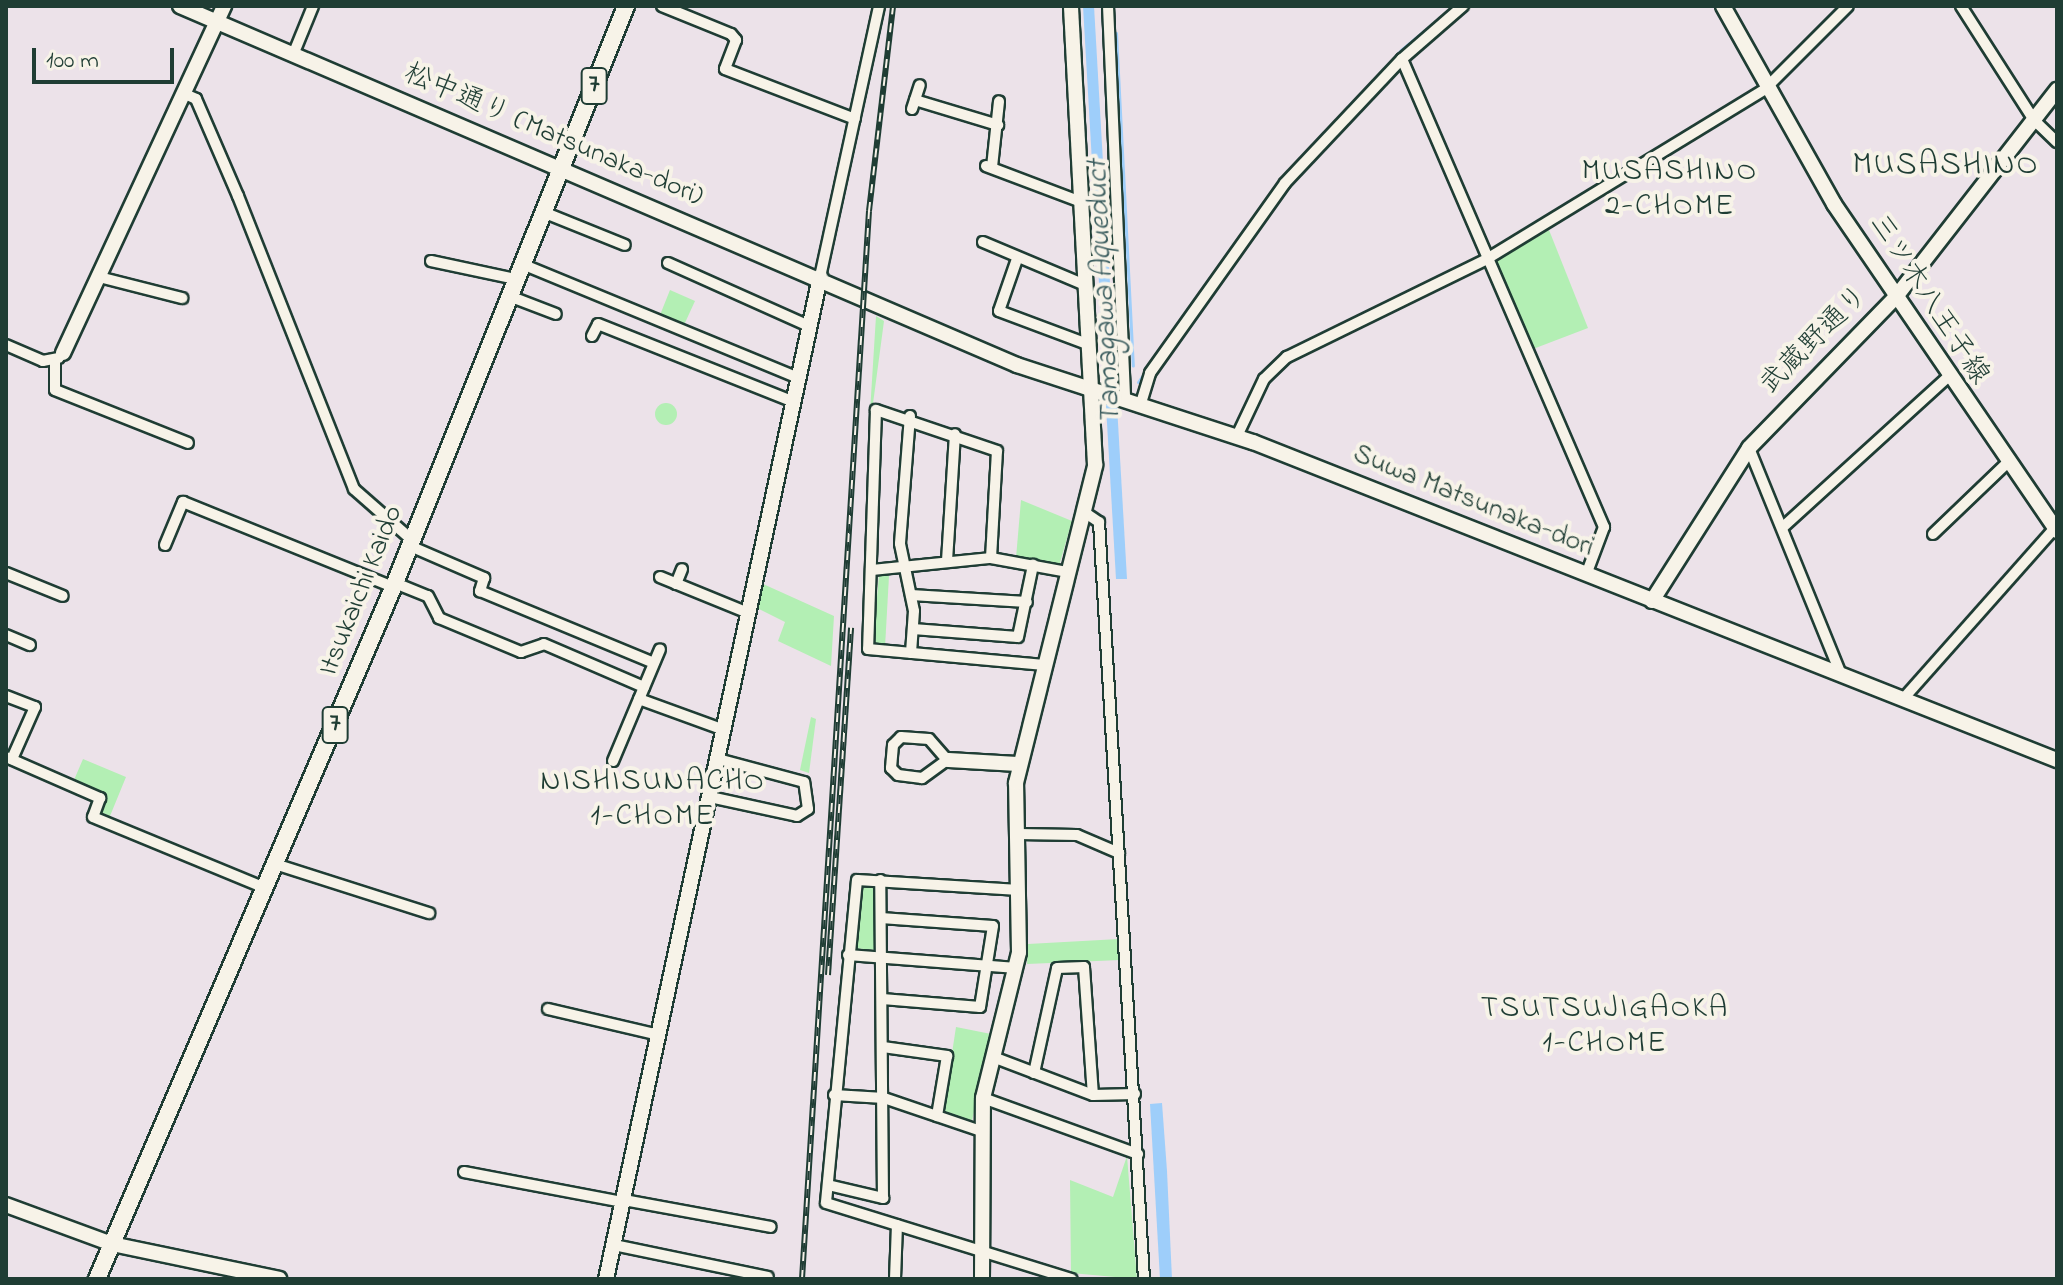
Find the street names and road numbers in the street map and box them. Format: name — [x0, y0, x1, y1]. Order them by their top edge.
street label: 松中通り (Matsunaka-dori) — [398, 58, 708, 214]
road number: 7 — [580, 64, 608, 108]
street label: 三ツ木八王子線 — [1861, 209, 1995, 391]
street label: 武蔵野通り — [1754, 280, 1876, 402]
street label: Suwa Matsunaka-dori — [1348, 438, 1598, 566]
street label: Itsukaichi Kaido — [313, 501, 411, 681]
road number: 7 — [321, 703, 349, 747]

